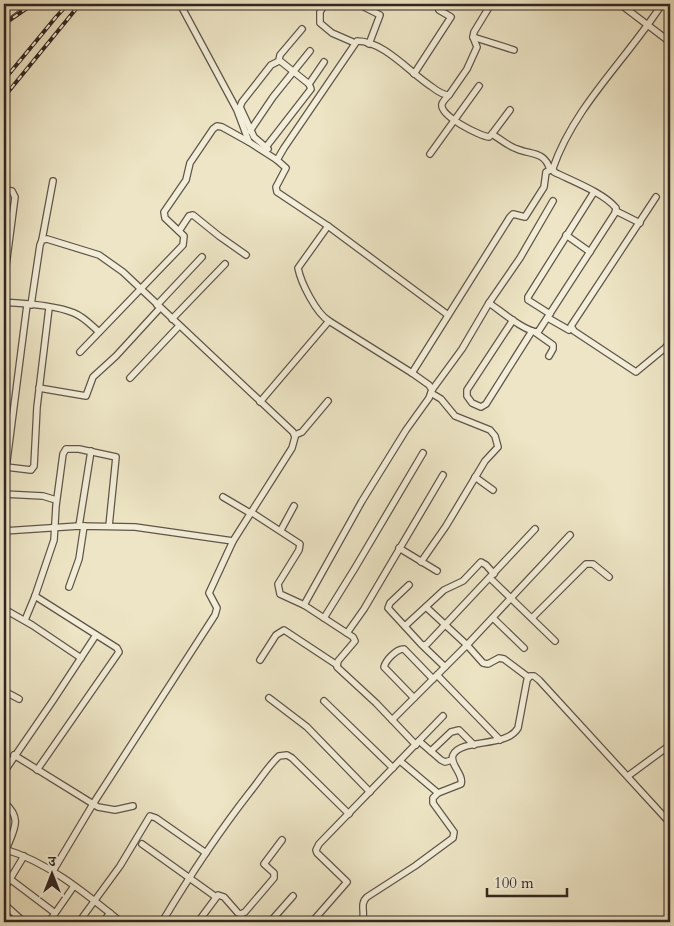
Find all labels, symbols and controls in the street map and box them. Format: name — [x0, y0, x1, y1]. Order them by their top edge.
north arrow — [28, 848, 78, 898]
text: उ — [47, 852, 56, 871]
scale bar — [487, 866, 566, 898]
text: 100 m — [494, 873, 534, 893]

